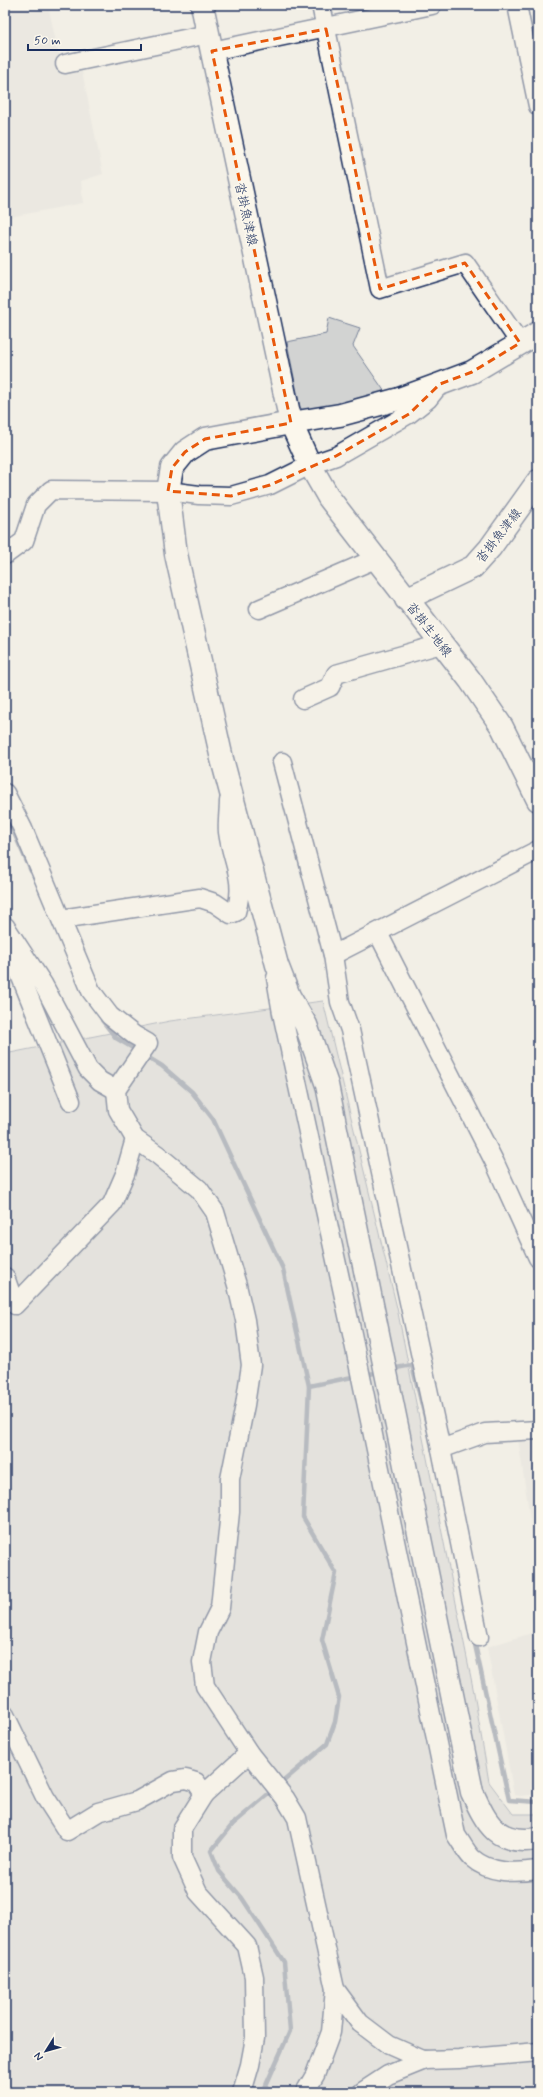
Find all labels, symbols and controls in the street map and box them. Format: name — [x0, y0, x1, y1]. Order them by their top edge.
scale bar — [28, 26, 141, 52]
text: 50 m — [34, 33, 61, 49]
street label: 沓掛魚津線 — [230, 181, 261, 249]
street label: 沓掛魚津線 — [472, 504, 526, 567]
street label: 沓掛生地線 — [402, 599, 456, 662]
north arrow — [26, 2031, 66, 2071]
text: N — [31, 2049, 47, 2064]

